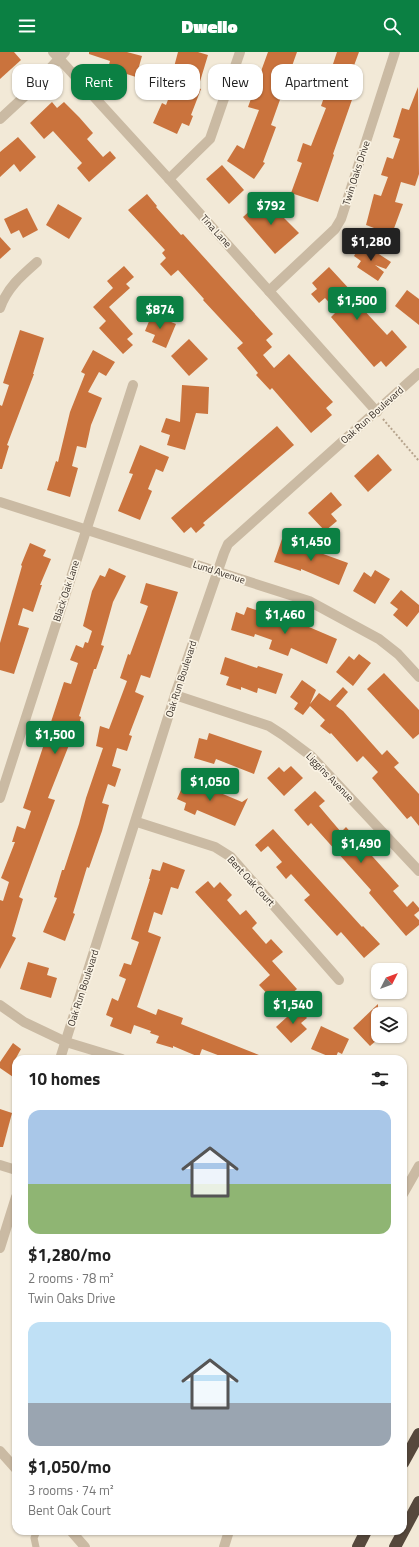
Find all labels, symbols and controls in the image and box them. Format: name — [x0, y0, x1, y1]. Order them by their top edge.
text: Dwello — [181, 13, 238, 40]
icon: menu — [16, 15, 38, 37]
icon: search — [381, 15, 403, 37]
chip: Buy — [12, 64, 63, 100]
chip: Rent — [71, 64, 127, 100]
chip: Filters — [135, 64, 200, 100]
chip: New — [208, 64, 263, 100]
chip: Apartment — [271, 64, 363, 100]
street label: Twin Oaks Drive — [339, 139, 373, 207]
pin: $792 — [247, 192, 295, 226]
text: $792 — [256, 195, 286, 215]
street label: Tina Lane — [197, 211, 235, 251]
pin: $1,280 — [338, 228, 404, 262]
text: $1,280 — [351, 231, 391, 251]
pin: $1,500 — [324, 287, 390, 321]
text: $1,500 — [337, 290, 377, 310]
pin: $874 — [136, 296, 184, 330]
text: $874 — [145, 299, 175, 319]
street label: Oak Run Boulevard — [337, 383, 407, 447]
pin: $1,450 — [278, 528, 344, 562]
text: $1,450 — [291, 531, 331, 551]
street label: Lund Avenue — [191, 556, 247, 588]
street label: Black Oak Lane — [49, 558, 83, 624]
pin: $1,460 — [252, 601, 318, 635]
text: $1,460 — [265, 604, 305, 624]
street label: Oak Run Boulevard — [162, 639, 200, 719]
pin: $1,500 — [22, 721, 88, 755]
text: $1,500 — [35, 724, 75, 744]
street label: Liggins Avenue — [303, 749, 357, 805]
pin: $1,050 — [177, 768, 243, 802]
text: $1,050 — [190, 771, 230, 791]
pin: $1,490 — [328, 830, 394, 864]
text: $1,490 — [341, 833, 381, 853]
street label: Bent Oak Court — [224, 853, 279, 910]
street label: Oak Run Boulevard — [64, 948, 102, 1028]
north arrow — [371, 963, 407, 999]
map controls — [371, 963, 407, 1043]
pin: $1,540 — [260, 991, 326, 1025]
text: $1,540 — [273, 994, 313, 1014]
button: layers — [371, 1007, 407, 1043]
text: 10 homes — [28, 1066, 100, 1092]
icon: filters — [369, 1068, 391, 1090]
icon: home — [174, 1136, 246, 1208]
text: $1,280/mo — [28, 1242, 111, 1268]
text: 2 rooms · 78 m² — [28, 1268, 114, 1288]
text: Twin Oaks Drive — [28, 1288, 115, 1308]
icon: home — [174, 1348, 246, 1420]
text: $1,050/mo — [28, 1454, 111, 1480]
text: 3 rooms · 74 m² — [28, 1480, 114, 1500]
text: Bent Oak Court — [28, 1500, 111, 1520]

